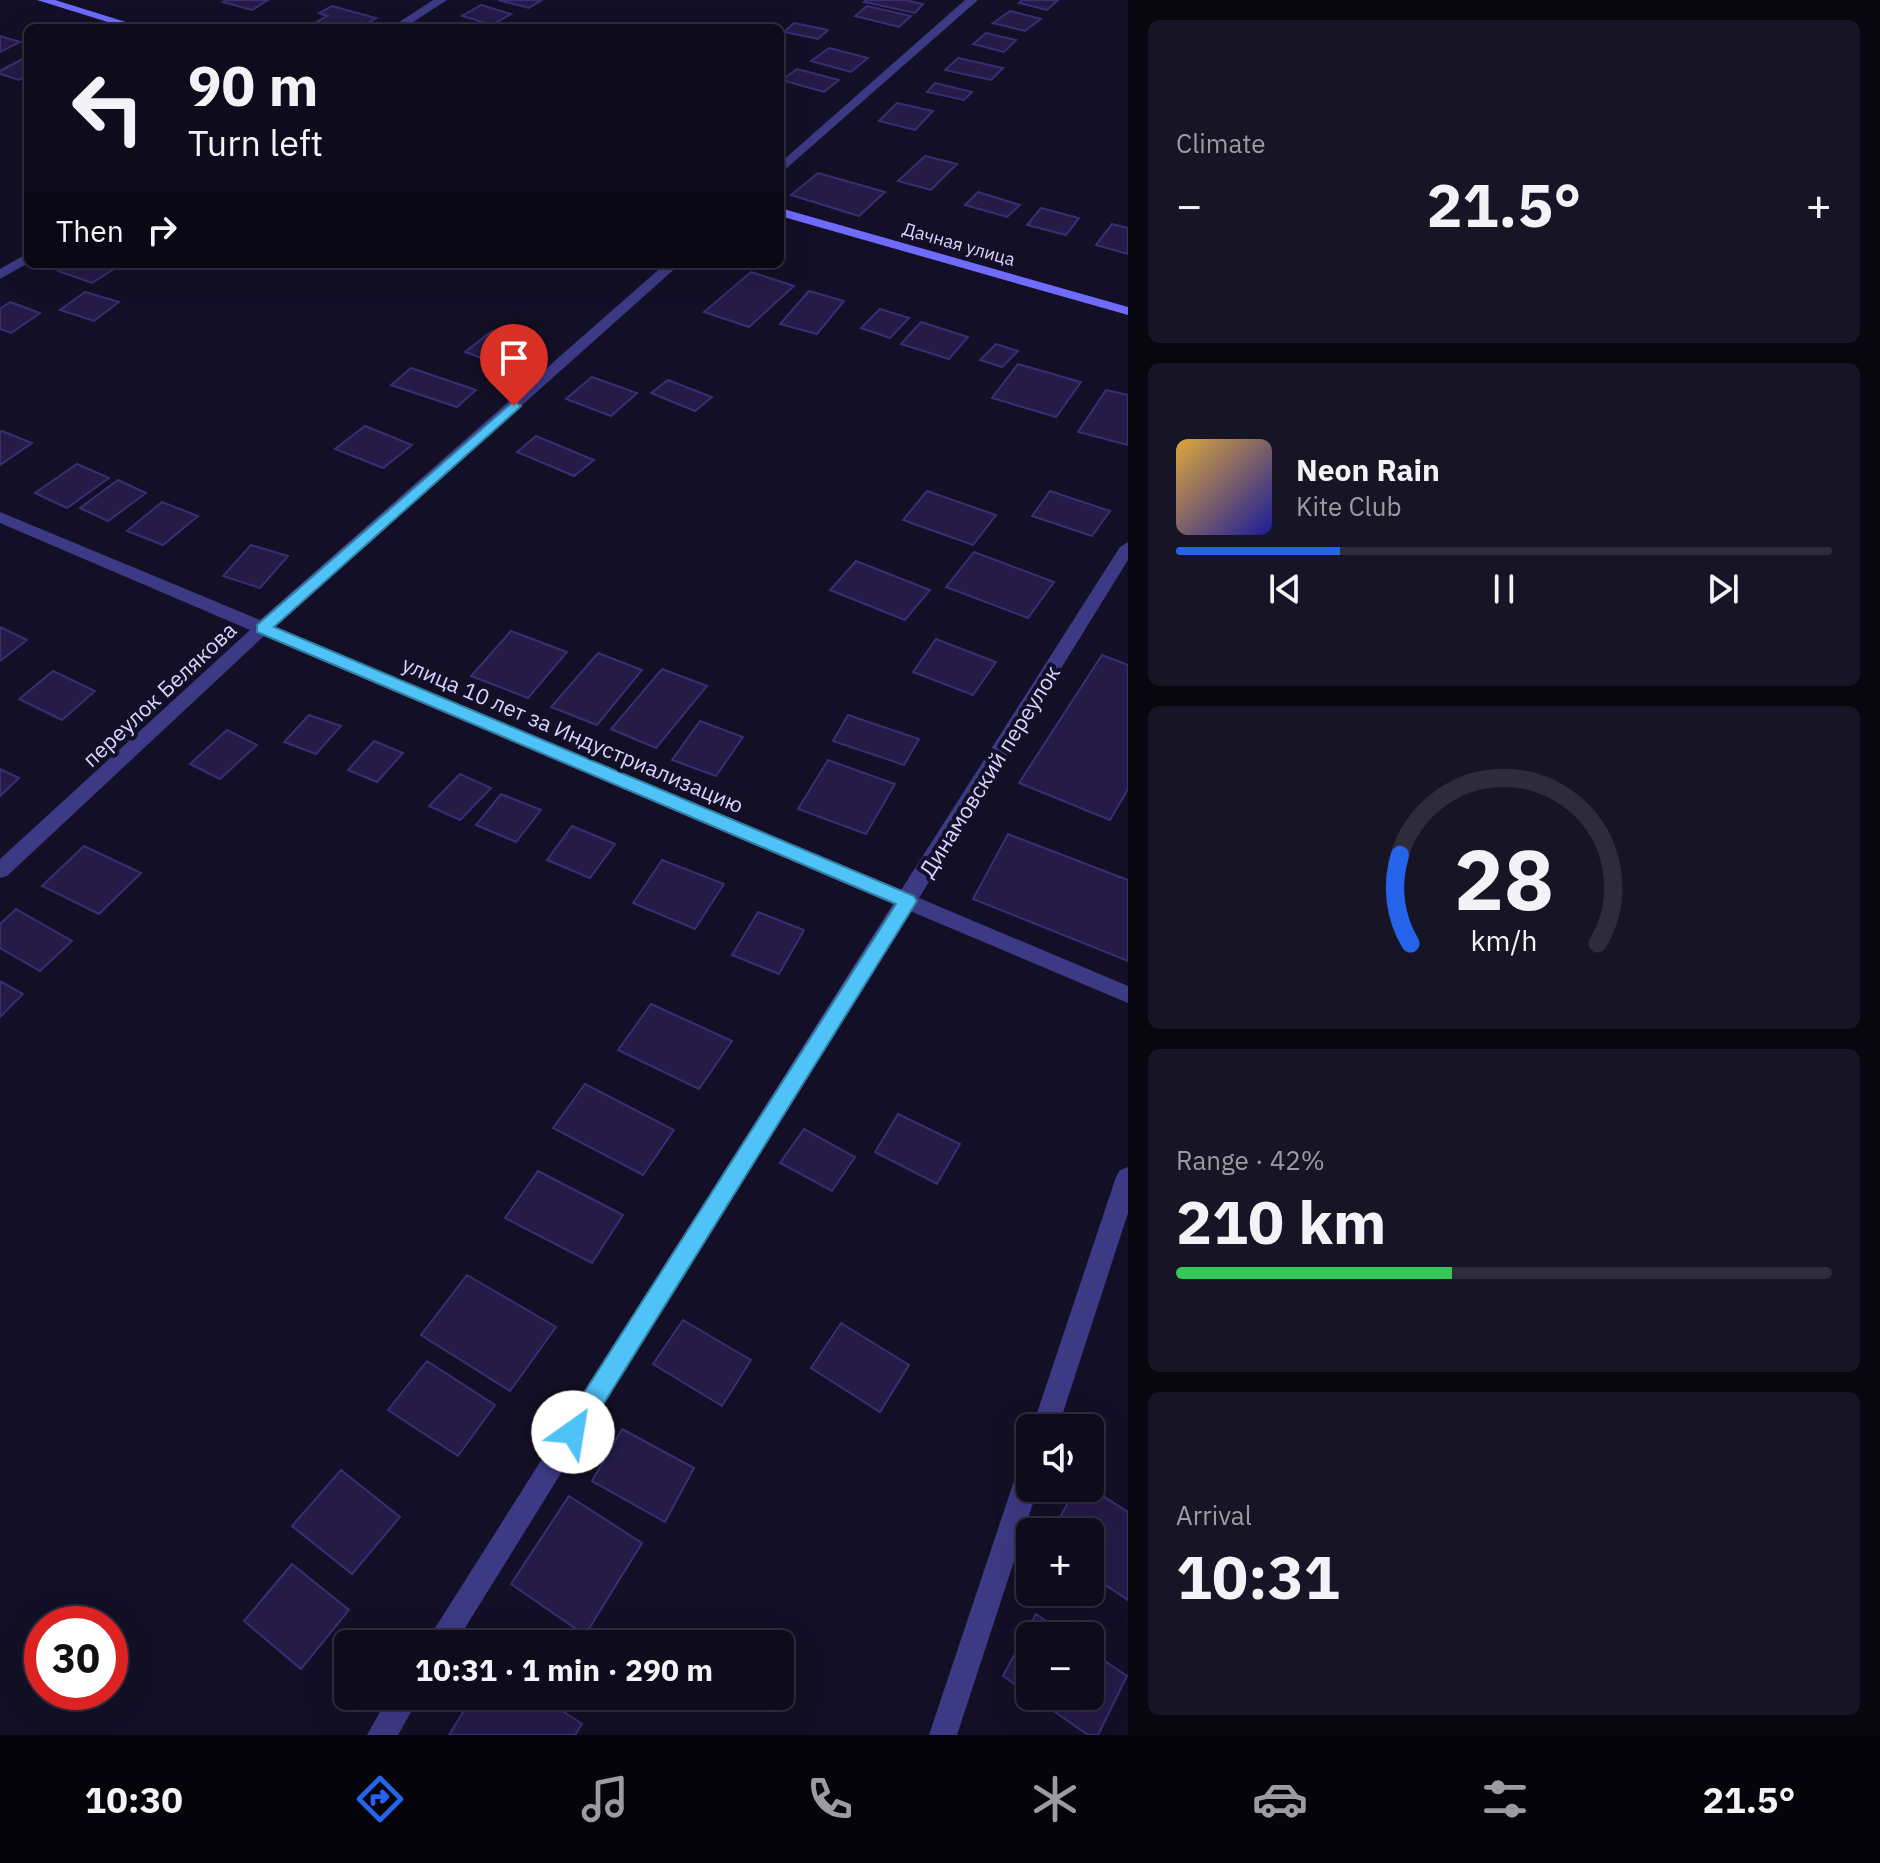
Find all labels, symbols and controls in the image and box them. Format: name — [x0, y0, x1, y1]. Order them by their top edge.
text: 90 m — [188, 49, 318, 121]
icon: left — [56, 56, 160, 160]
text: Turn left — [188, 119, 323, 166]
text: Climate — [1176, 126, 1266, 160]
text: 21.5° — [1427, 165, 1581, 244]
text: − — [1176, 176, 1202, 233]
text: + — [1806, 176, 1832, 233]
icon: right — [140, 208, 184, 252]
text: Then — [56, 211, 124, 250]
street label: Дачная улица — [900, 217, 1018, 271]
pin — [480, 324, 548, 406]
icon: arrive — [492, 336, 536, 380]
text: Neon Rain — [1296, 450, 1440, 489]
text: Kite Club — [1296, 489, 1401, 523]
icon: previous — [1263, 567, 1307, 611]
icon: pause — [1482, 567, 1526, 611]
icon: next — [1701, 567, 1745, 611]
street label: переулок Белякова — [76, 615, 242, 773]
street label: улица 10 лет за Индустриализацию — [398, 649, 748, 819]
street label: Динамовский переулок — [912, 660, 1066, 882]
text: 28 — [1454, 824, 1554, 932]
text: km/h — [1470, 922, 1538, 959]
text: Range · 42% — [1176, 1143, 1325, 1177]
text: 210 km — [1176, 1182, 1386, 1261]
position arrow — [531, 1390, 615, 1474]
map controls — [1016, 1414, 1104, 1710]
button: sound — [1016, 1414, 1104, 1502]
text: Arrival — [1176, 1498, 1252, 1532]
button: + — [1016, 1518, 1104, 1606]
text: 10:31 — [1176, 1537, 1340, 1616]
speed limit sign: 30 — [24, 1606, 128, 1710]
button: − — [1016, 1622, 1104, 1710]
text: 10:31 · 1 min · 290 m — [415, 1650, 713, 1689]
icon: directions — [352, 1771, 408, 1827]
icon: music — [577, 1771, 633, 1827]
icon: phone — [802, 1771, 858, 1827]
icon: climate — [1027, 1771, 1083, 1827]
icon: car — [1252, 1771, 1308, 1827]
icon: filters — [1477, 1771, 1533, 1827]
text: 10:30 — [85, 1776, 183, 1823]
text: 21.5° — [1702, 1776, 1795, 1823]

